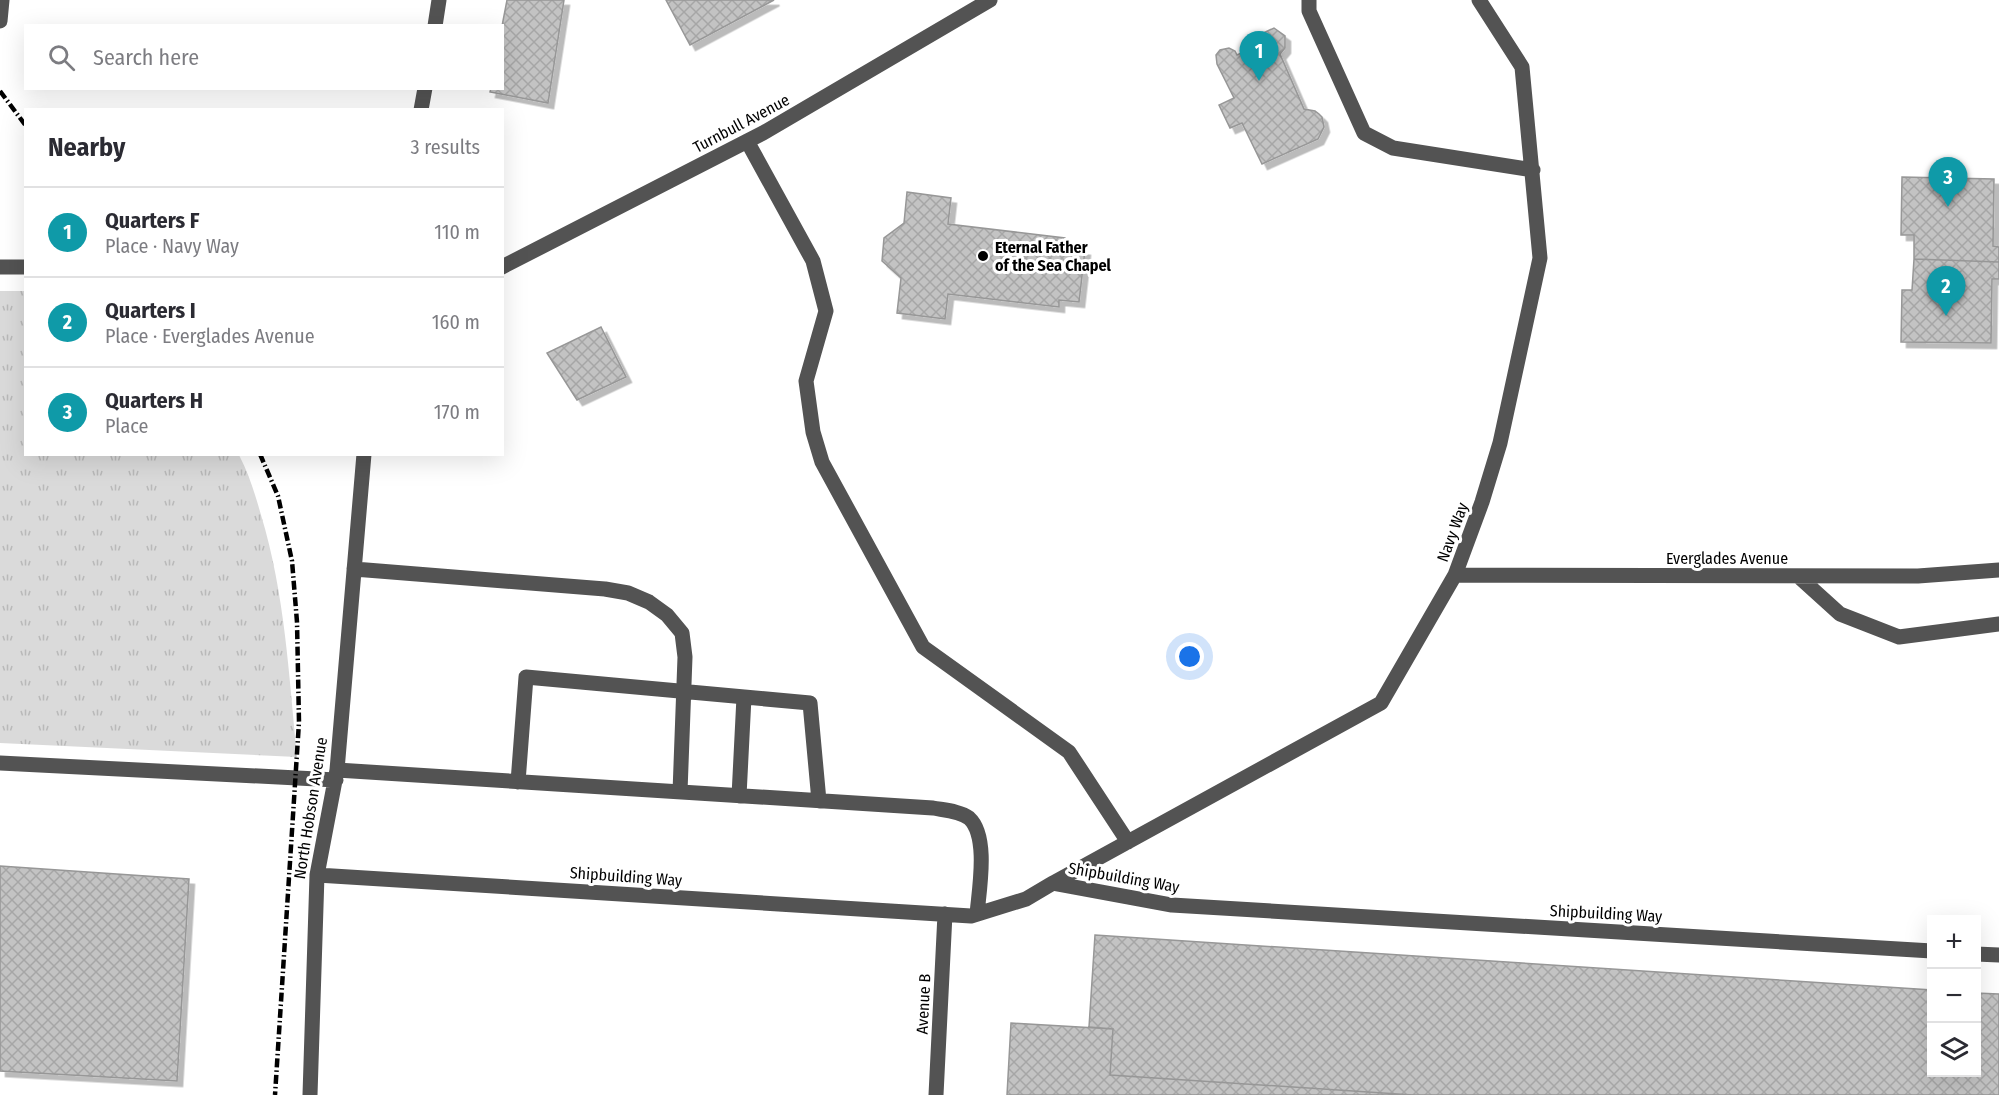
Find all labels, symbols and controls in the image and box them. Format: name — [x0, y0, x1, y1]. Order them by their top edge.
search box — [24, 24, 504, 90]
pin: 1 — [1240, 32, 1278, 81]
icon: search — [45, 41, 78, 74]
text: Search here — [93, 44, 199, 71]
street label: Turnbull Avenue — [690, 90, 793, 157]
text: Nearby — [48, 132, 125, 163]
text: 3 results — [411, 135, 480, 159]
pin: 3 — [1928, 158, 1968, 207]
text: Quarters F — [105, 207, 200, 234]
text: 1 — [63, 220, 72, 244]
text: 110 m — [434, 220, 480, 244]
text: Place · Navy Way — [105, 234, 239, 258]
place label: Eternal Father of the Sea Chapel — [995, 238, 1112, 275]
marker: Eternal Father of the Sea Chapel — [976, 249, 990, 263]
pin: 2 — [1926, 266, 1966, 316]
text: Quarters I — [105, 297, 196, 324]
text: 2 — [63, 310, 72, 334]
text: 160 m — [432, 310, 480, 334]
text: Place · Everglades Avenue — [105, 324, 315, 348]
text: Quarters H — [105, 387, 203, 414]
text: 3 — [63, 400, 72, 424]
text: 170 m — [434, 400, 480, 424]
text: Place — [105, 414, 148, 438]
street label: Navy Way — [1433, 499, 1472, 564]
street label: Everglades Avenue — [1666, 549, 1788, 568]
your location — [1175, 642, 1204, 671]
street label: North Hobson Avenue — [290, 736, 331, 880]
street label: Shipbuilding Way — [1067, 858, 1182, 897]
street label: Shipbuilding Way — [569, 863, 684, 890]
street label: Shipbuilding Way — [1549, 901, 1664, 926]
map controls — [1927, 915, 1981, 1077]
button: + — [1927, 915, 1981, 969]
button: − — [1927, 969, 1981, 1023]
street label: Avenue B — [912, 973, 935, 1035]
button: layers — [1927, 1023, 1981, 1077]

